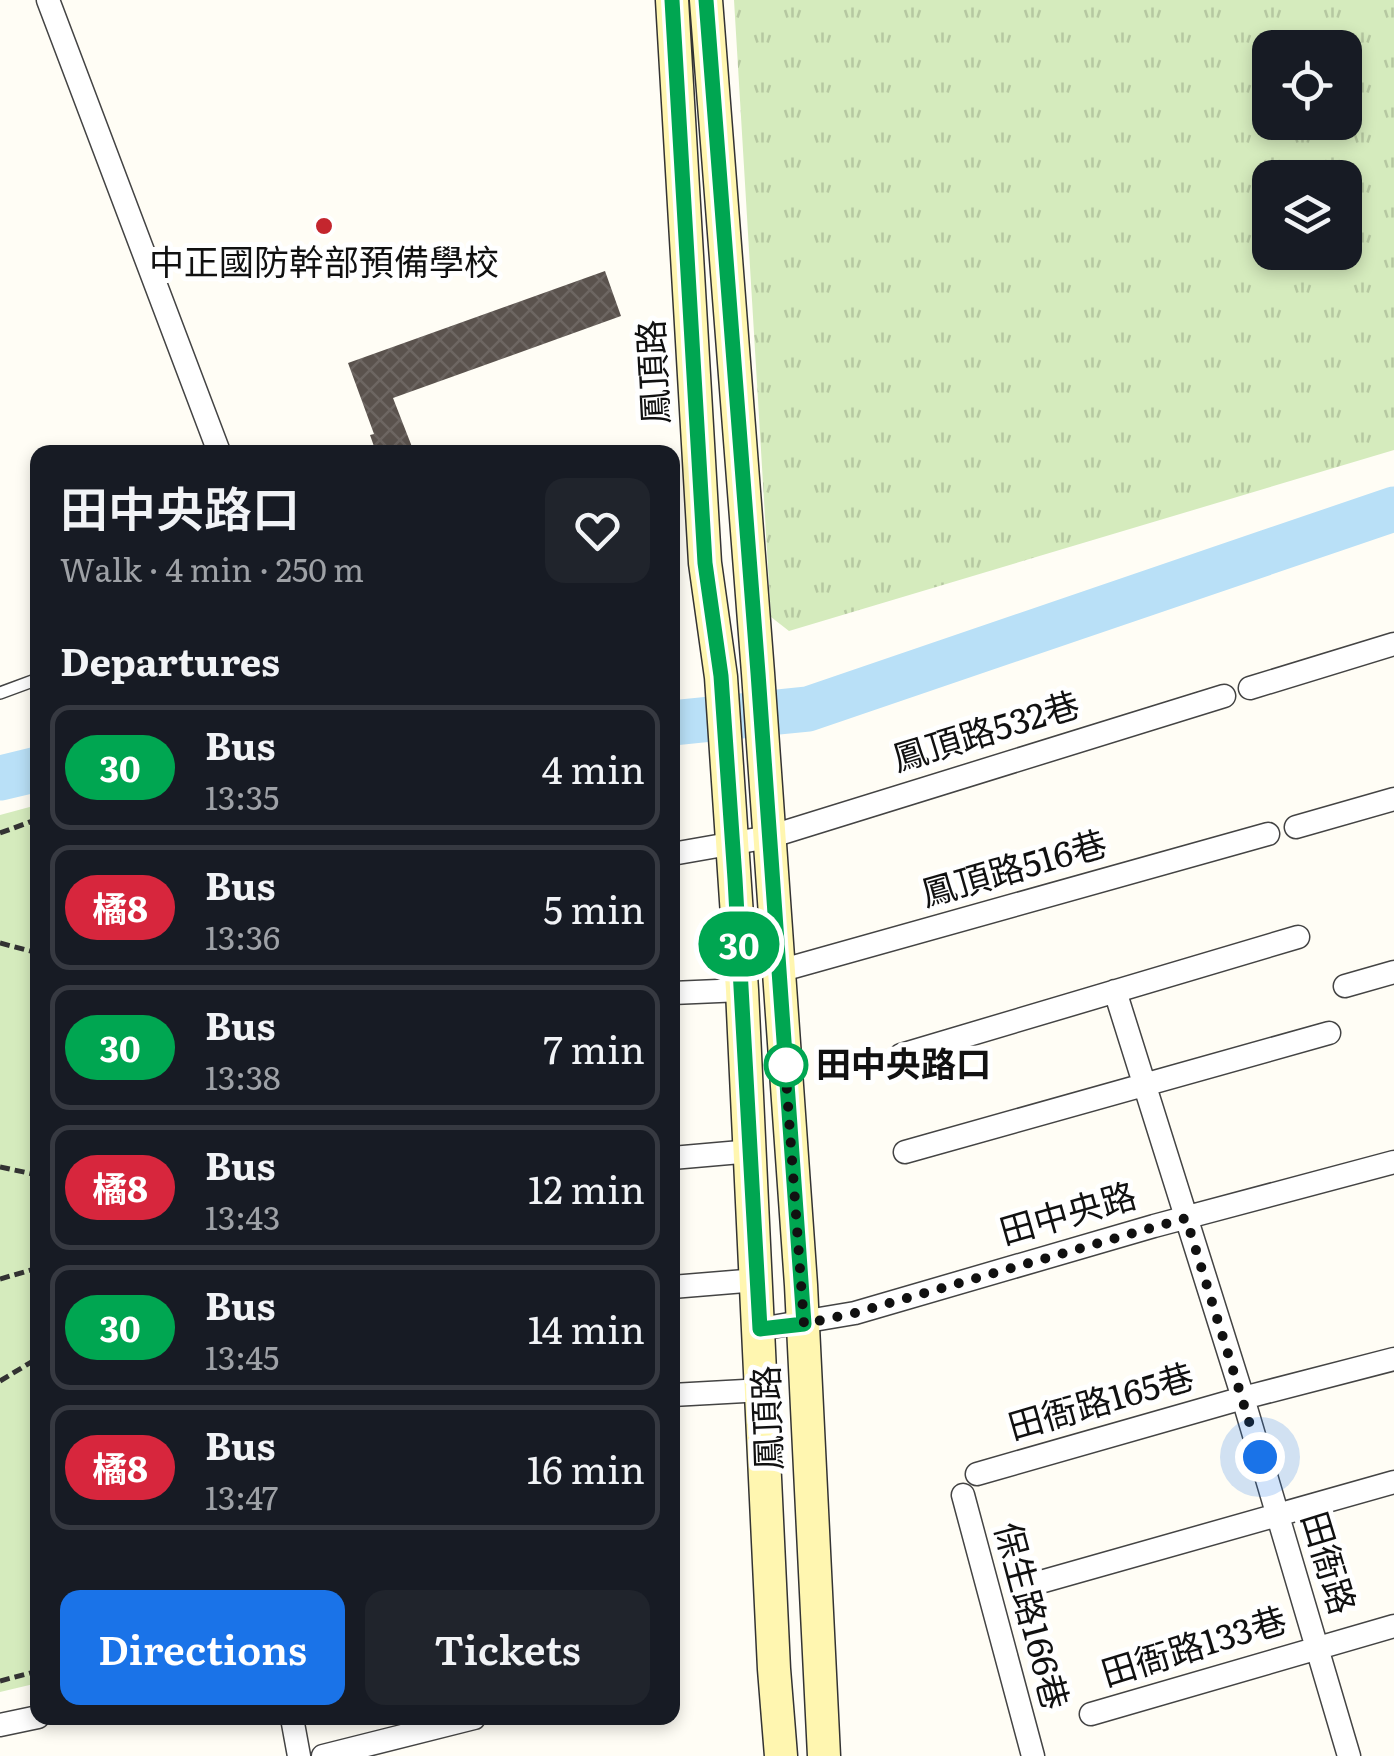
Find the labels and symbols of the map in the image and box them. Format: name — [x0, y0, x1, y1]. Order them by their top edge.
marker: 中正國防幹部預備學校 — [313, 215, 335, 237]
place label: 中正國防幹部預備學校 — [149, 234, 499, 286]
street label: 鳳頂路 — [622, 318, 680, 426]
street label: 鳳頂路532巷 — [885, 676, 1085, 782]
street label: 鳳頂路516巷 — [914, 815, 1112, 917]
line badge: 30 — [694, 912, 784, 976]
place label: 田中央路口 — [816, 1036, 991, 1088]
marker: 田中央路口 — [765, 1044, 807, 1086]
street label: 田中央路 — [993, 1167, 1142, 1255]
street label: 田衙路165巷 — [1001, 1348, 1199, 1450]
street label: 鳳頂路 — [737, 1365, 793, 1471]
your location — [1235, 1432, 1285, 1482]
street label: 田衙路 — [1291, 1504, 1371, 1620]
street label: 保生路166巷 — [984, 1516, 1084, 1715]
street label: 田衙路133巷 — [1094, 1591, 1292, 1697]

